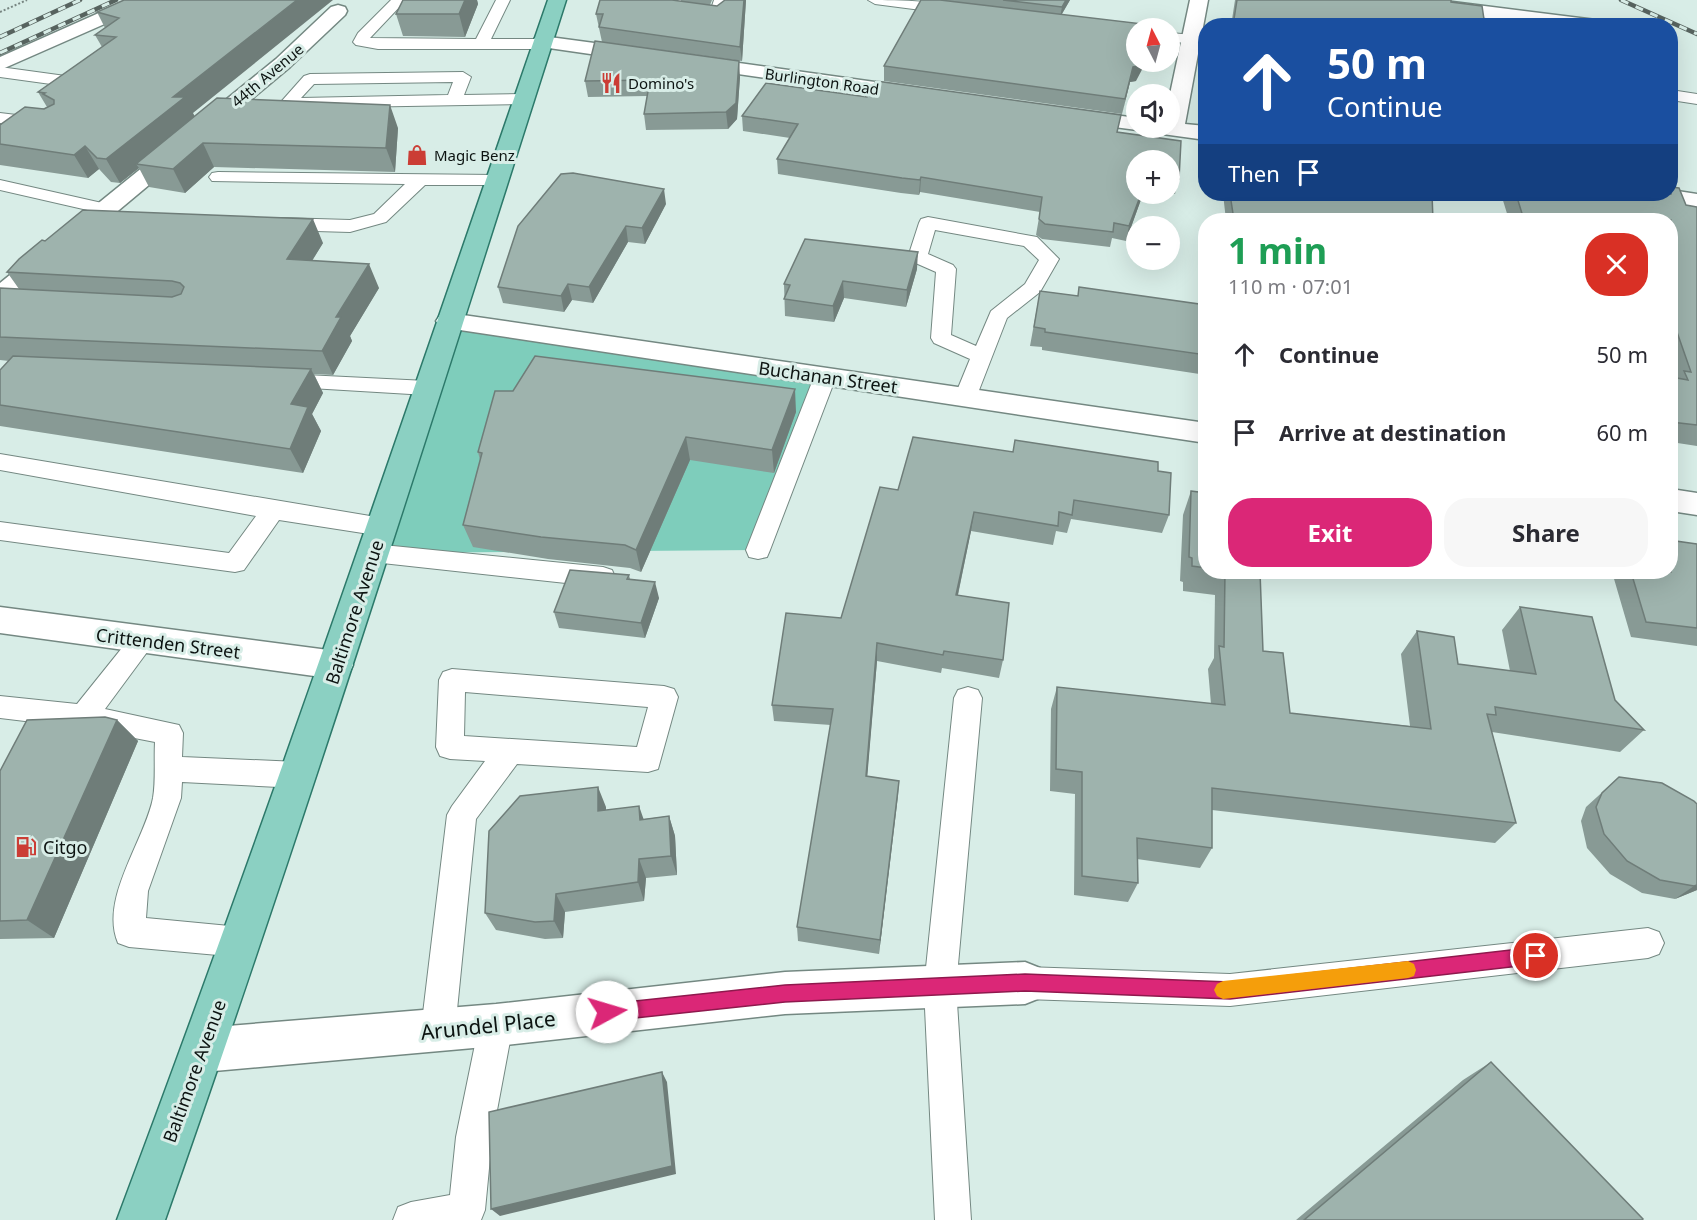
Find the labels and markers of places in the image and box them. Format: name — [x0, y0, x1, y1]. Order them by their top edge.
restaurant icon: Domino's — [599, 71, 623, 95]
place label: Domino's — [628, 73, 694, 93]
shop icon: Magic Benz — [405, 143, 429, 167]
place label: Magic Benz — [434, 145, 515, 165]
fuel station icon: Citgo — [14, 835, 38, 859]
place label: Citgo — [43, 835, 87, 859]
pin — [1510, 930, 1561, 981]

